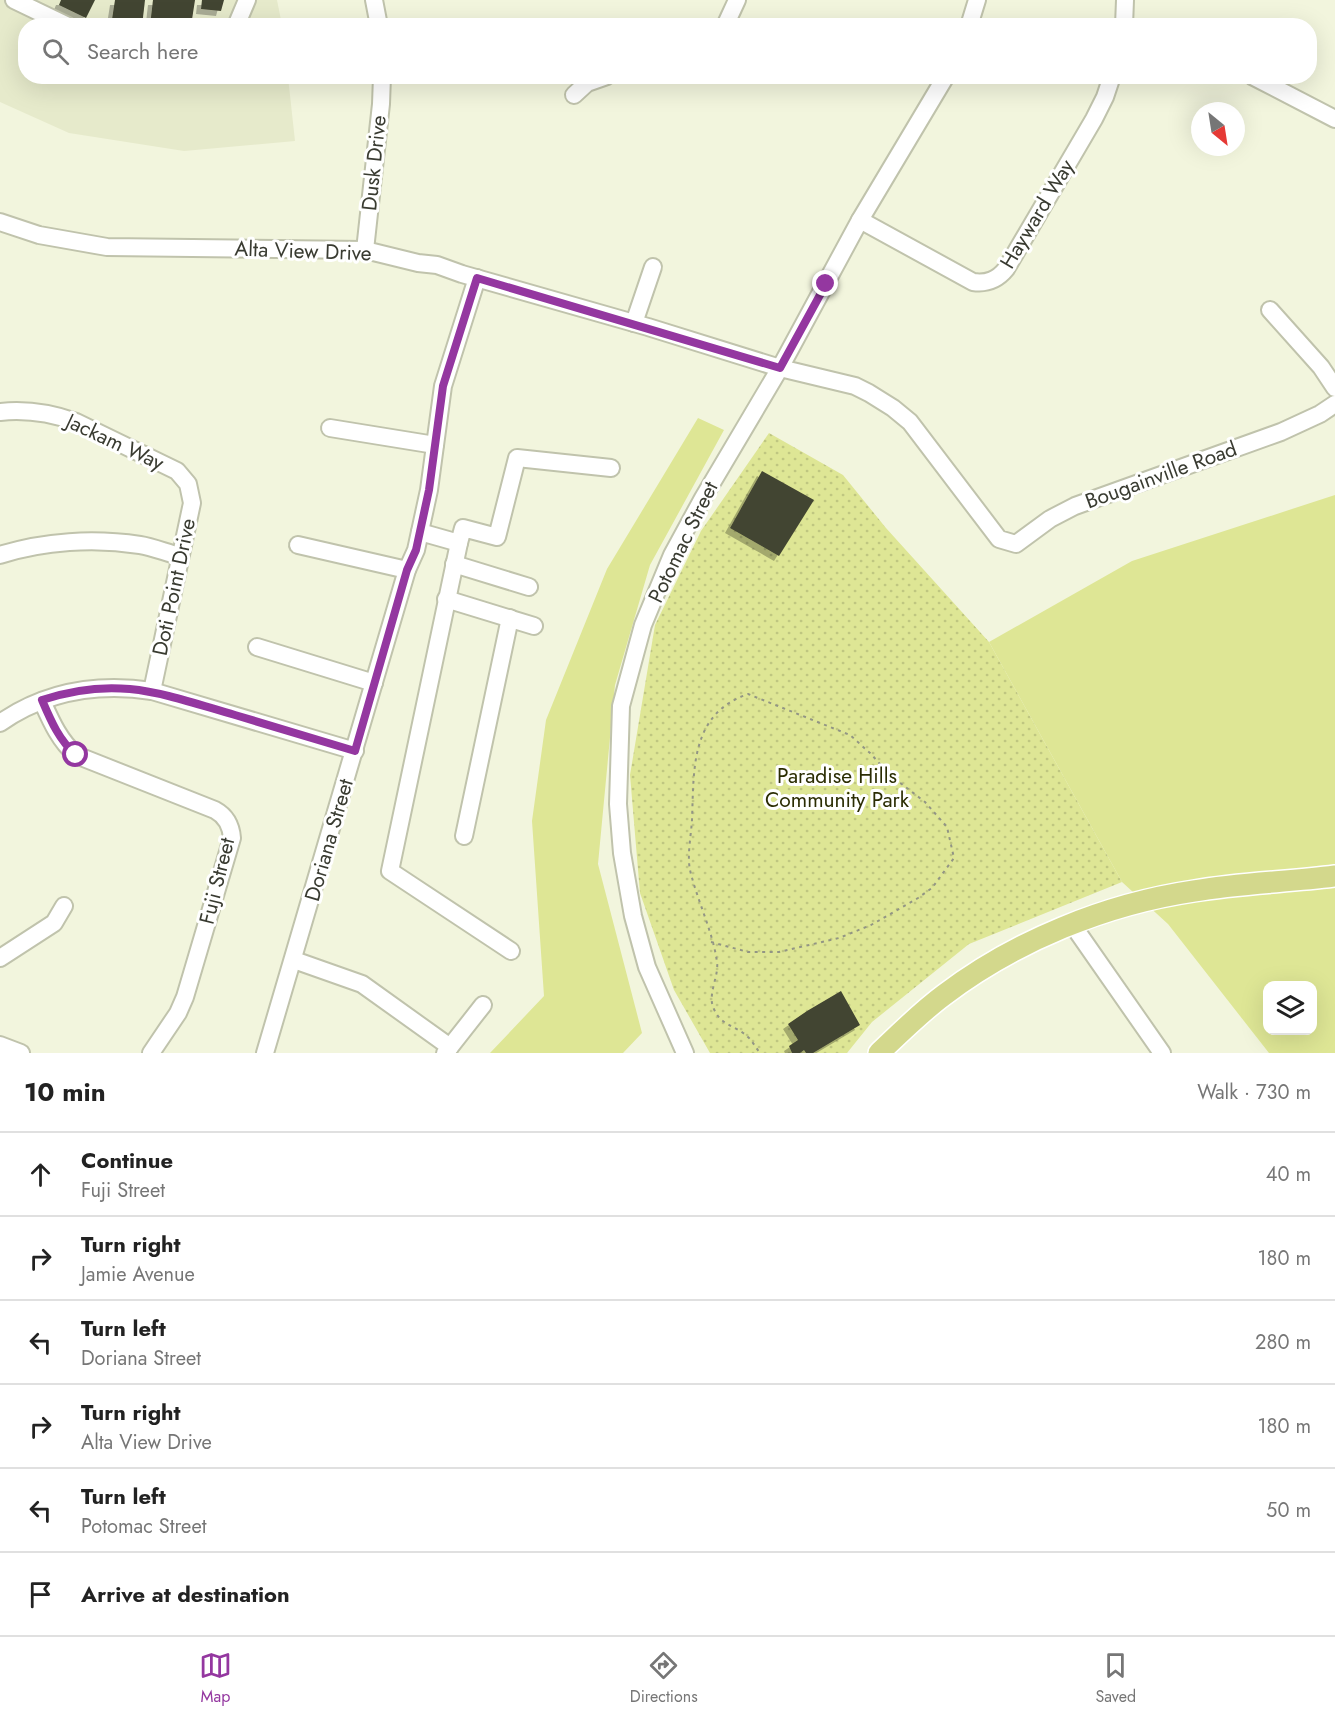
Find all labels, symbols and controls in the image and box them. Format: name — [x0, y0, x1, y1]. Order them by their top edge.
search box — [18, 18, 1317, 84]
icon: search — [39, 35, 72, 68]
text: Search here — [87, 35, 198, 67]
north arrow — [1191, 102, 1245, 156]
street label: Dusk Drive — [354, 114, 394, 212]
street label: Hayward Way — [993, 153, 1082, 274]
street label: Alta View Drive — [234, 234, 372, 268]
route end — [812, 270, 838, 296]
street label: Jackam Way — [58, 405, 170, 478]
street label: Bougainville Road — [1081, 434, 1241, 516]
street label: Potomac Street — [641, 476, 725, 608]
street label: Doti Point Drive — [145, 516, 203, 658]
route start — [62, 741, 88, 767]
park label: Paradise Hills Community Park — [765, 761, 910, 815]
street label: Doriana Street — [297, 775, 361, 905]
street label: Fuji Street — [192, 835, 242, 927]
map controls — [1263, 981, 1317, 1035]
button: layers — [1263, 981, 1317, 1035]
text: 10 min — [24, 1073, 106, 1111]
text: Walk · 730 m — [1197, 1078, 1311, 1107]
text: Continue — [81, 1144, 173, 1176]
icon: ahead — [24, 1158, 57, 1191]
text: 40 m — [1266, 1160, 1311, 1189]
text: Fuji Street — [81, 1176, 165, 1205]
text: Turn right — [81, 1228, 181, 1260]
icon: right — [24, 1242, 57, 1275]
text: 180 m — [1257, 1244, 1311, 1273]
text: Jamie Avenue — [81, 1260, 195, 1289]
text: Turn left — [81, 1312, 166, 1344]
icon: left — [24, 1326, 57, 1359]
text: 280 m — [1255, 1328, 1311, 1357]
text: Doriana Street — [81, 1344, 201, 1373]
text: Turn right — [81, 1396, 181, 1428]
icon: right — [24, 1410, 57, 1443]
text: 180 m — [1257, 1412, 1311, 1441]
text: Alta View Drive — [81, 1428, 212, 1457]
text: Turn left — [81, 1480, 166, 1512]
icon: left — [24, 1494, 57, 1527]
text: 50 m — [1266, 1496, 1311, 1525]
text: Potomac Street — [81, 1512, 207, 1541]
icon: arrive — [24, 1578, 57, 1611]
text: Arrive at destination — [81, 1578, 290, 1610]
tab: Map — [199, 1649, 232, 1708]
tab: Directions — [630, 1649, 698, 1708]
tab: Saved — [1095, 1649, 1136, 1708]

